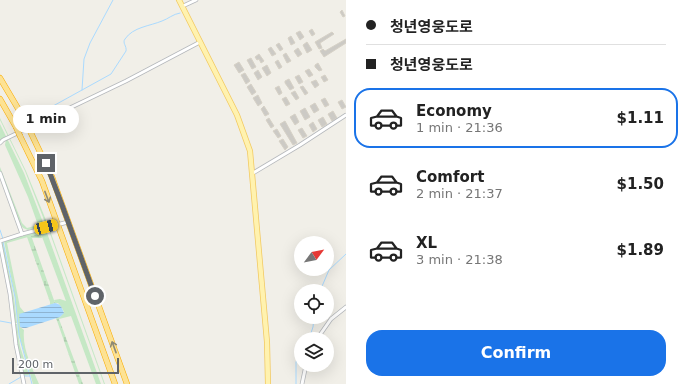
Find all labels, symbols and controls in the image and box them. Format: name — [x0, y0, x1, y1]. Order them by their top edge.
text: 청년영웅도로 — [390, 18, 473, 36]
text: 청년영웅도로 — [390, 56, 473, 74]
icon: car — [368, 100, 404, 136]
text: Economy — [416, 102, 492, 120]
callout: 1 min — [13, 105, 79, 133]
text: $1.11 — [617, 109, 664, 127]
text: 1 min — [26, 111, 66, 126]
text: 1 min · 21:36 — [416, 120, 503, 135]
route end — [37, 154, 55, 172]
icon: car — [368, 166, 404, 202]
text: Comfort — [416, 168, 484, 186]
text: $1.50 — [617, 175, 664, 193]
text: 2 min · 21:37 — [416, 186, 503, 201]
one-way arrow — [44, 190, 52, 202]
car — [33, 218, 59, 236]
icon: car — [368, 232, 404, 268]
text: XL — [416, 234, 437, 252]
north arrow — [294, 236, 334, 276]
map controls — [294, 236, 334, 372]
text: $1.89 — [617, 241, 664, 259]
text: 3 min · 21:38 — [416, 252, 503, 267]
button: locate — [294, 284, 334, 324]
route start — [86, 287, 104, 305]
button: Confirm — [366, 330, 666, 376]
button: layers — [294, 332, 334, 372]
one-way arrow — [110, 341, 117, 354]
scale bar — [12, 356, 119, 375]
text: 200 m — [18, 358, 53, 371]

